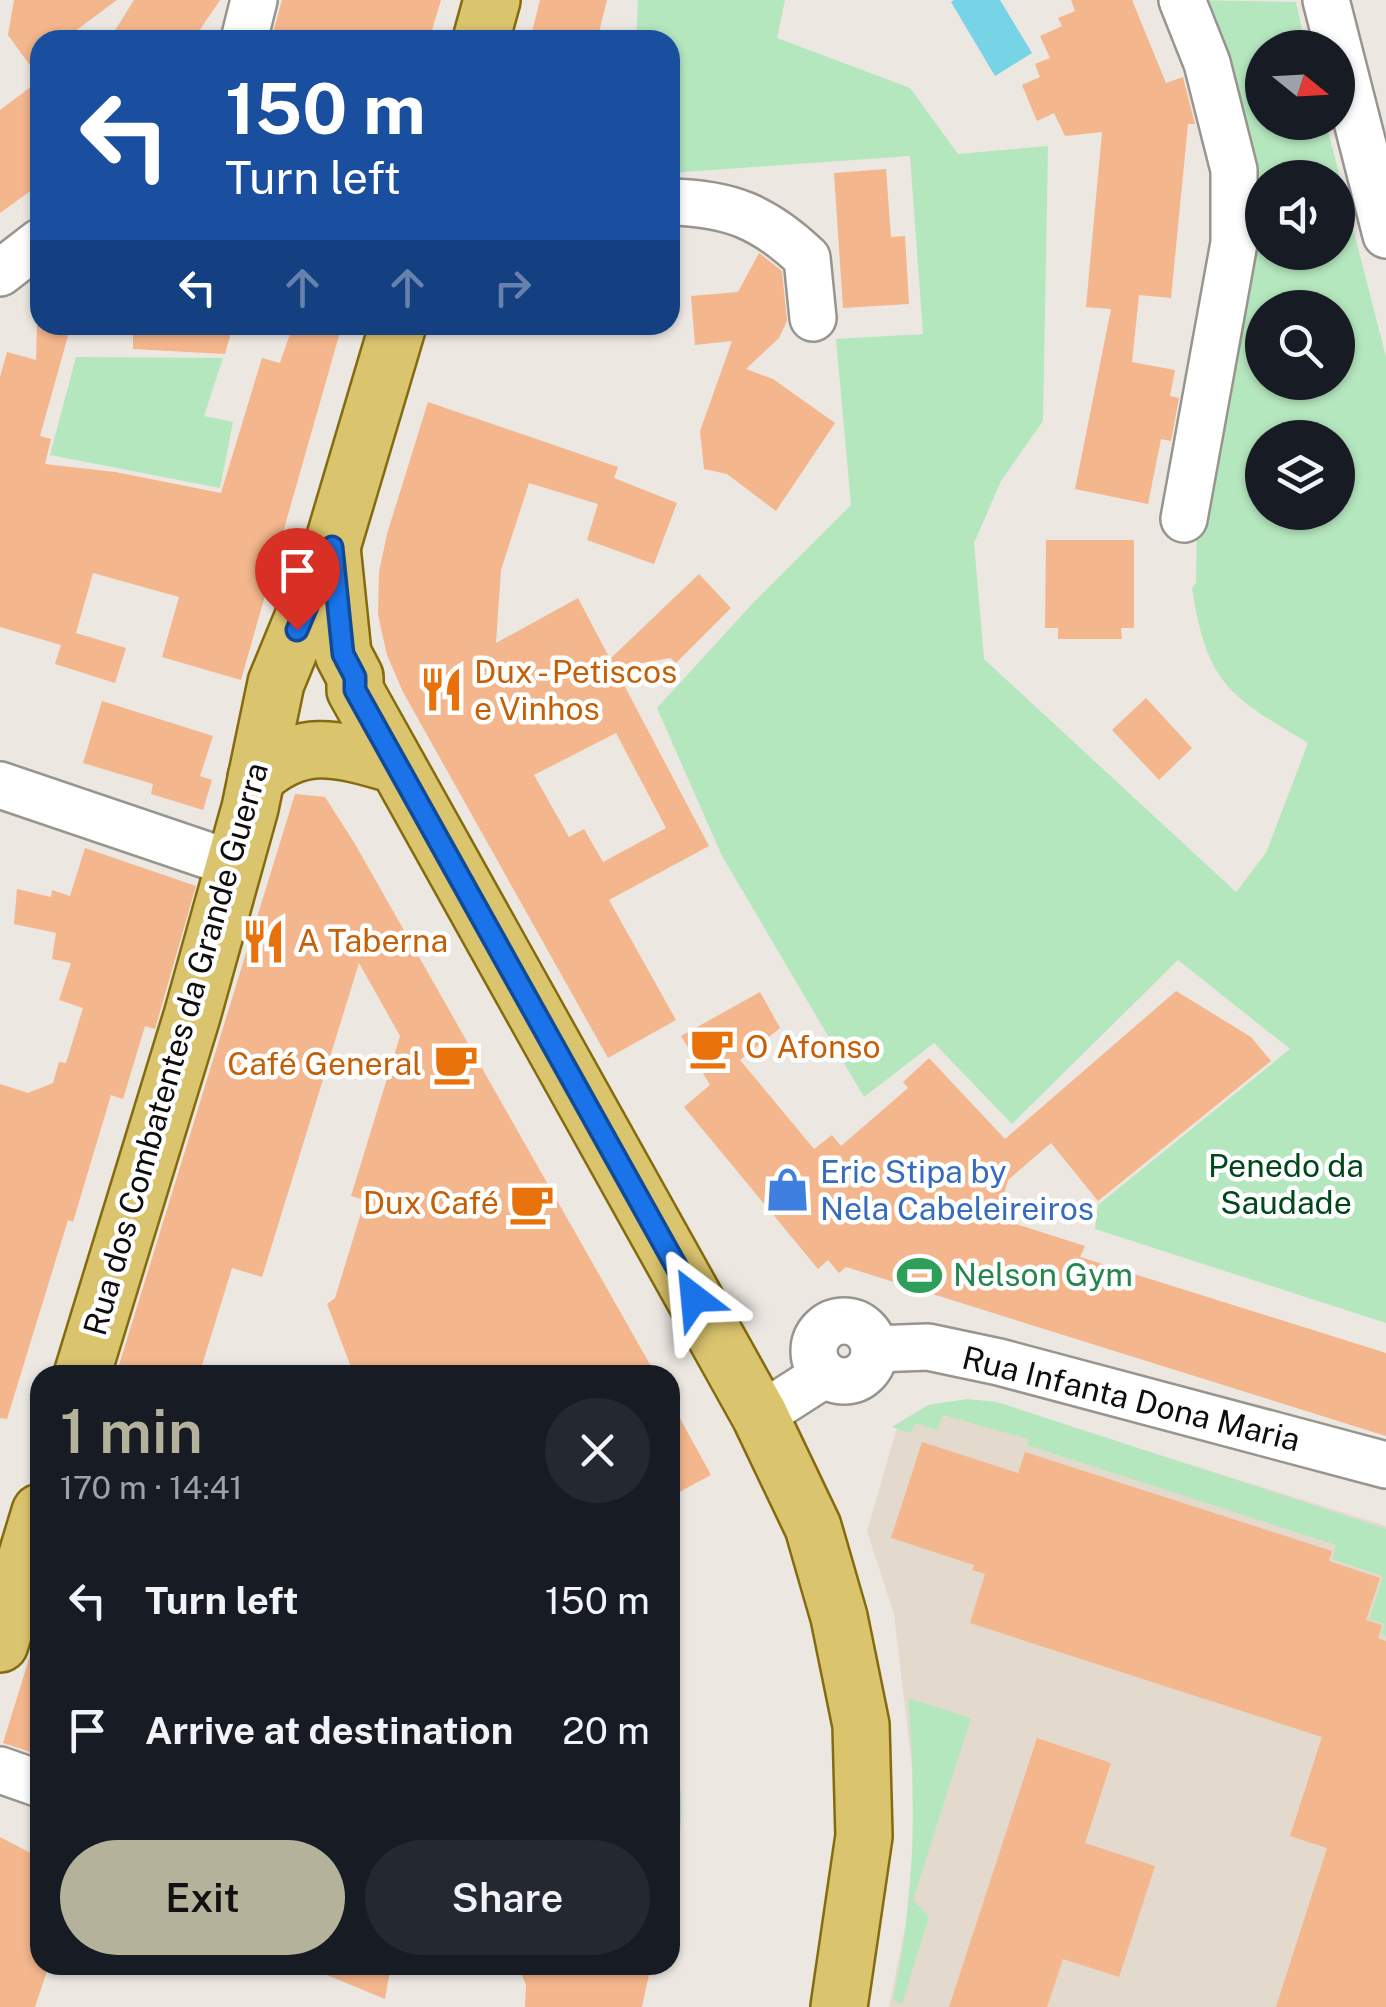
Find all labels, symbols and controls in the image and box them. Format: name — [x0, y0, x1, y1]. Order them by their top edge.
north arrow — [1245, 30, 1355, 140]
map controls — [1245, 30, 1355, 530]
text: 150 m — [225, 67, 426, 150]
icon: left — [60, 70, 190, 200]
text: Turn left — [225, 151, 401, 204]
button: sound — [1245, 160, 1355, 270]
icon: left — [170, 260, 225, 315]
icon: ahead — [275, 260, 330, 315]
icon: ahead — [380, 260, 435, 315]
icon: right — [485, 260, 540, 315]
button: search — [1245, 290, 1355, 400]
button: layers — [1245, 420, 1355, 530]
pin — [255, 528, 340, 631]
icon: arrive — [270, 543, 325, 598]
place label: Dux - Petiscos e Vinhos — [474, 653, 677, 727]
restaurant icon: Dux - Petiscos e Vinhos — [417, 666, 465, 714]
street label: Rua dos Combatentes da Grande Guerra — [76, 758, 275, 1340]
restaurant icon: A Taberna — [240, 917, 288, 965]
place label: A Taberna — [297, 922, 448, 959]
cafe icon: O Afonso — [688, 1023, 736, 1071]
place label: O Afonso — [745, 1028, 881, 1065]
cafe icon: Café General — [431, 1040, 479, 1088]
place label: Café General — [227, 1045, 422, 1082]
park label: Penedo da Saudade — [1208, 1147, 1364, 1221]
place label: Eric Stipa by Nela Cabeleireiros — [820, 1153, 1094, 1227]
shop icon: Eric Stipa by Nela Cabeleireiros — [763, 1166, 811, 1214]
cafe icon: Dux Café — [508, 1179, 556, 1227]
place label: Dux Café — [363, 1184, 499, 1221]
position arrow — [642, 1246, 746, 1350]
sports icon: Nelson Gym — [896, 1251, 944, 1299]
place label: Nelson Gym — [953, 1256, 1133, 1293]
street label: Rua Infanta Dona Maria — [958, 1339, 1304, 1458]
text: 1 min — [60, 1396, 203, 1467]
button: close — [545, 1398, 650, 1503]
text: 170 m · 14:41 — [60, 1469, 243, 1506]
icon: left — [60, 1573, 115, 1628]
text: Turn left — [145, 1578, 299, 1623]
text: 150 m — [545, 1578, 650, 1623]
icon: arrive — [60, 1703, 115, 1758]
text: Arrive at destination — [145, 1708, 513, 1753]
text: 20 m — [562, 1708, 650, 1753]
button: Exit — [60, 1840, 345, 1955]
button: Share — [365, 1840, 650, 1955]

